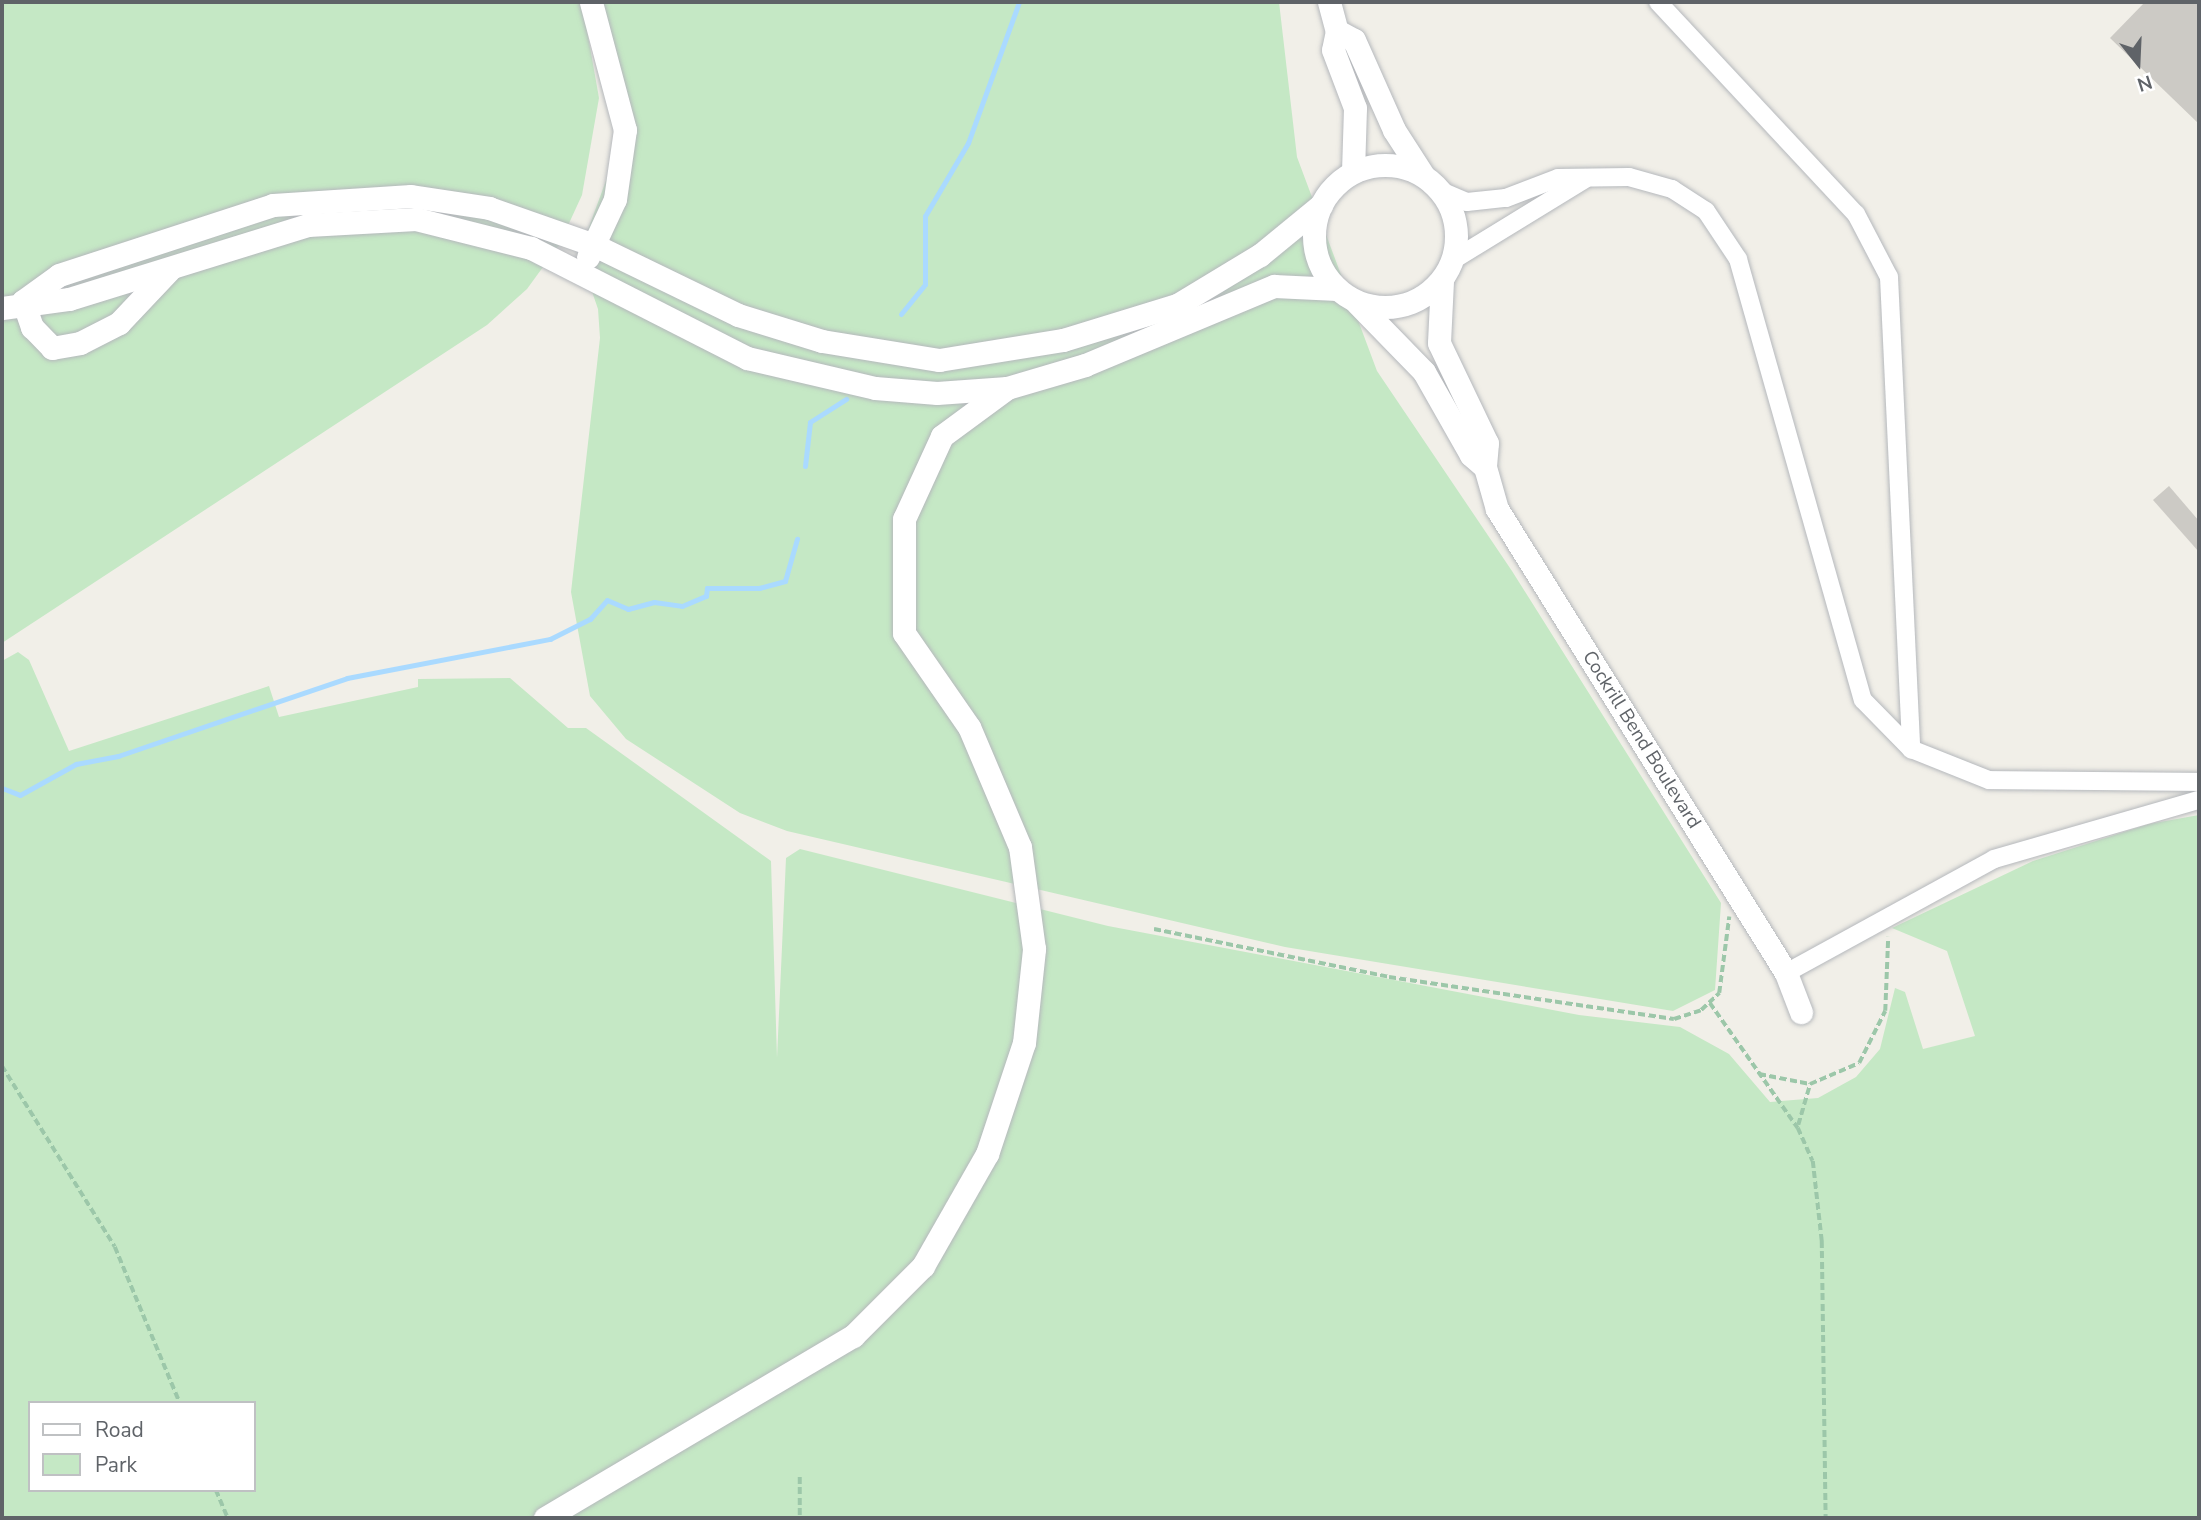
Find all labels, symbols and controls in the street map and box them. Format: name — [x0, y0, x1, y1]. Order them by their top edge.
north arrow — [2103, 28, 2173, 98]
text: N — [2134, 68, 2155, 98]
street label: Cockrill Bend Boulevard — [1577, 647, 1705, 833]
legend — [28, 1401, 256, 1492]
text: Road — [95, 1416, 144, 1444]
text: Park — [95, 1451, 137, 1479]

